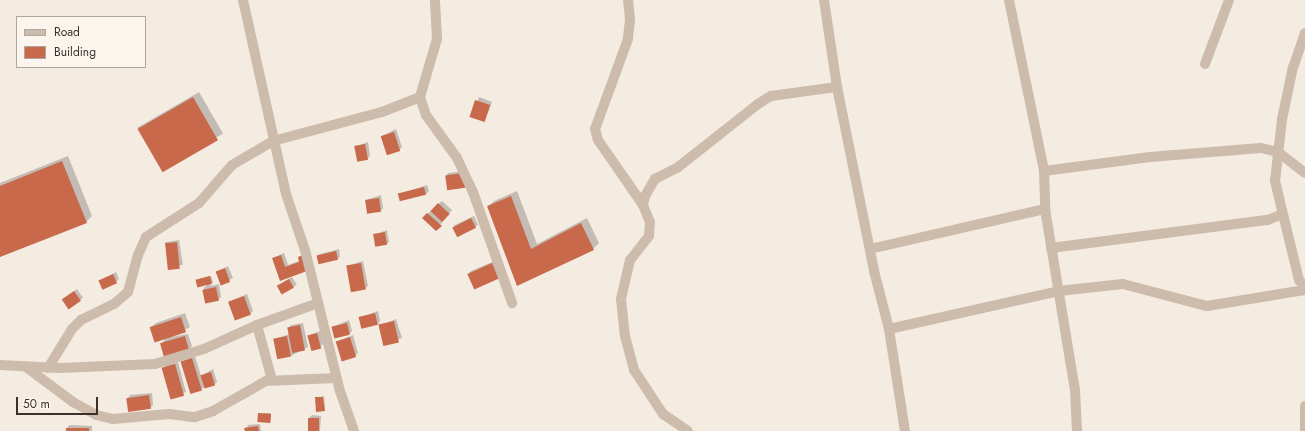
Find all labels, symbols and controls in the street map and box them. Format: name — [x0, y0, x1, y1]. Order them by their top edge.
legend — [16, 16, 146, 68]
text: Road — [54, 23, 80, 41]
text: Building — [54, 43, 96, 61]
scale bar — [18, 389, 100, 415]
text: 50 m — [23, 395, 50, 413]

